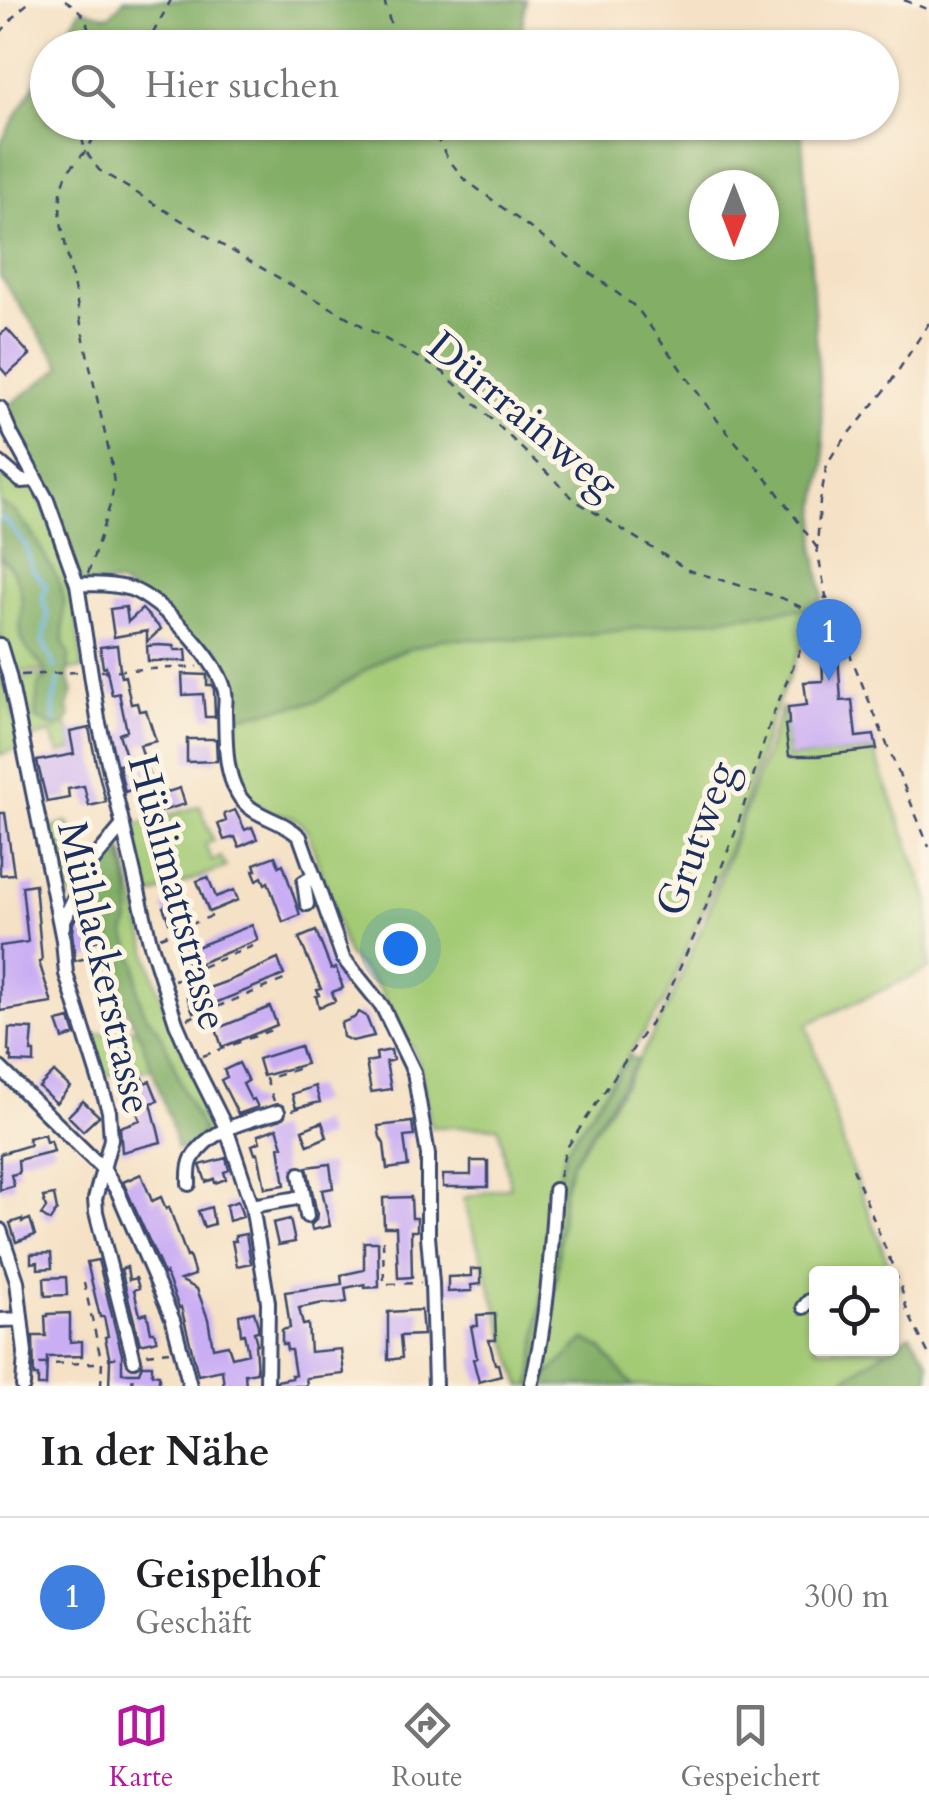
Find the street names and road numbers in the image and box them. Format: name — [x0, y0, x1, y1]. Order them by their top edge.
street label: Dürrrainweg — [415, 318, 631, 512]
street label: Hüslimattstrasse — [113, 748, 242, 1036]
street label: Grutweg — [642, 753, 751, 924]
street label: Mühlackerstrasse — [43, 816, 166, 1119]

